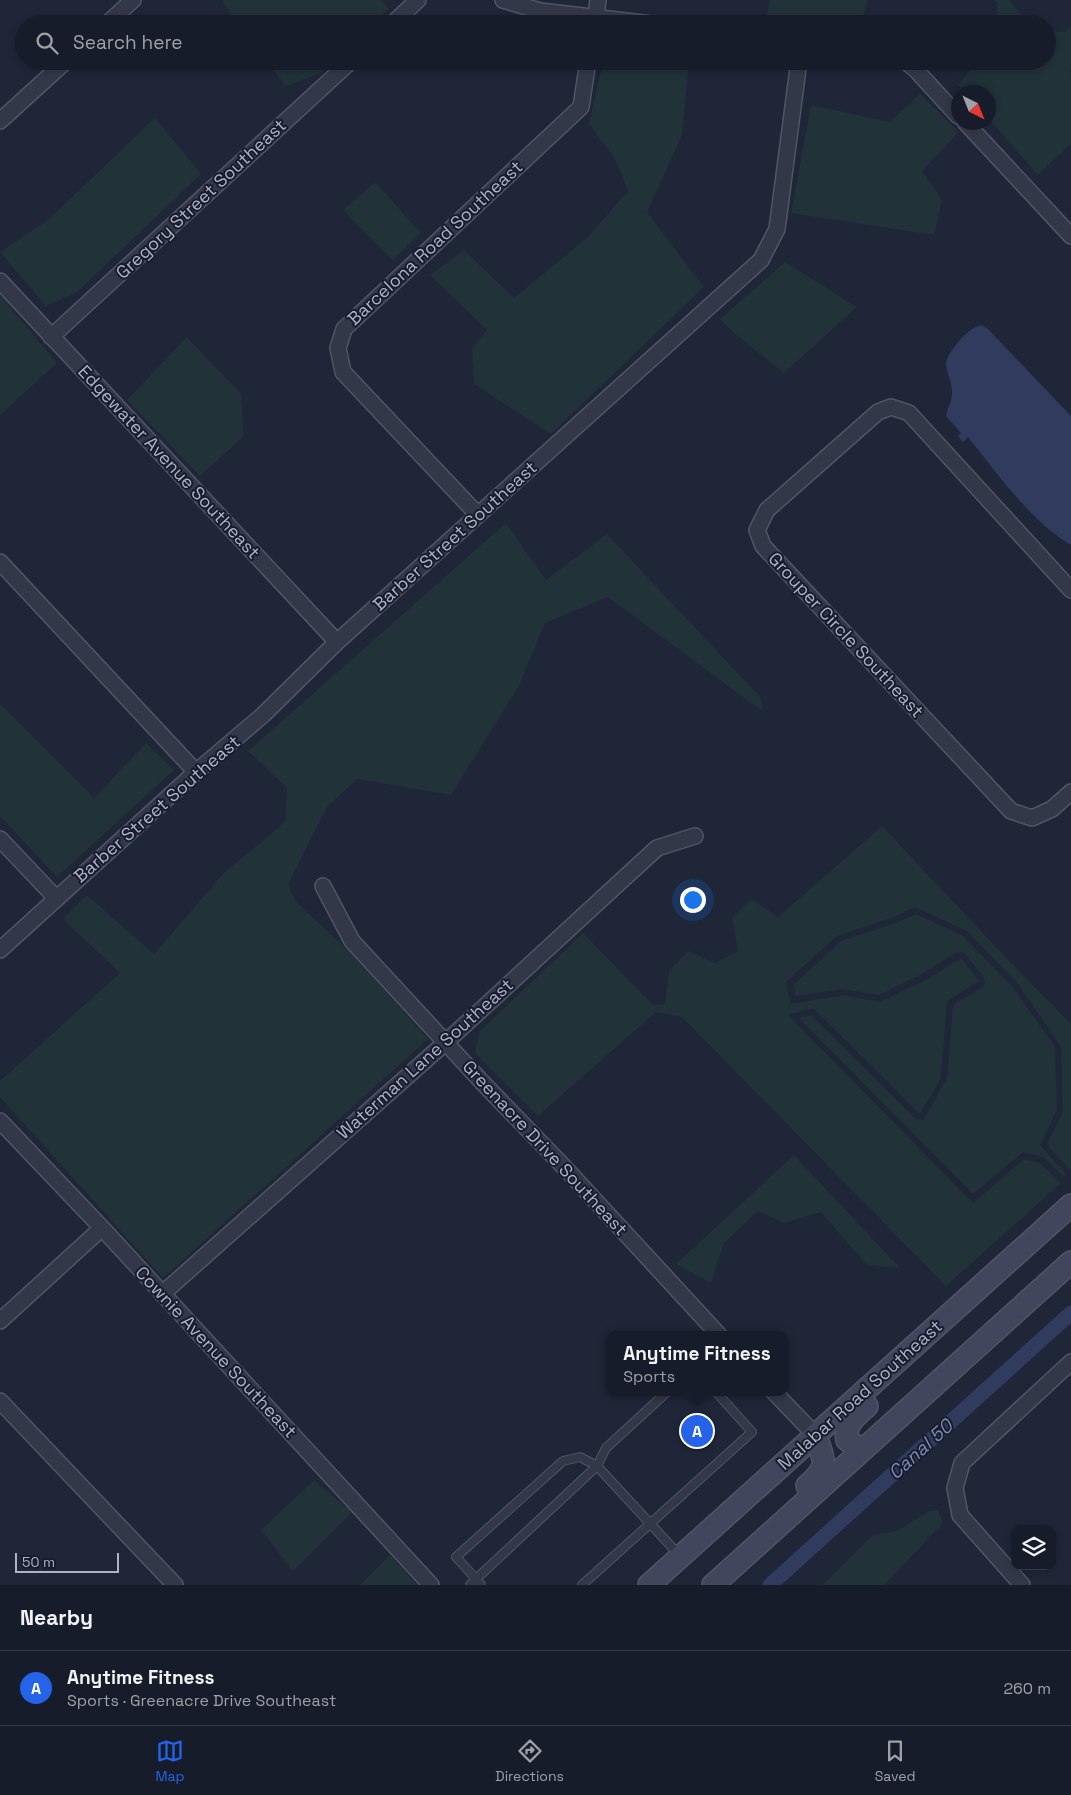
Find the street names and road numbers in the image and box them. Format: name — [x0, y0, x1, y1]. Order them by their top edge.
street label: Gregory Street Southeast — [111, 114, 291, 284]
street label: Barcelona Road Southeast — [342, 155, 527, 330]
street label: Edgewater Avenue Southeast — [73, 360, 265, 563]
street label: Barber Street Southeast — [368, 456, 542, 616]
street label: Grouper Circle Southeast — [764, 547, 929, 722]
street label: Barber Street Southeast — [69, 730, 245, 887]
street label: Waterman Lane Southeast — [332, 973, 518, 1144]
street label: Greenacre Drive Southeast — [458, 1055, 633, 1240]
street label: Cownie Avenue Southeast — [131, 1261, 302, 1442]
street label: Malabar Road Southeast — [773, 1315, 947, 1475]

